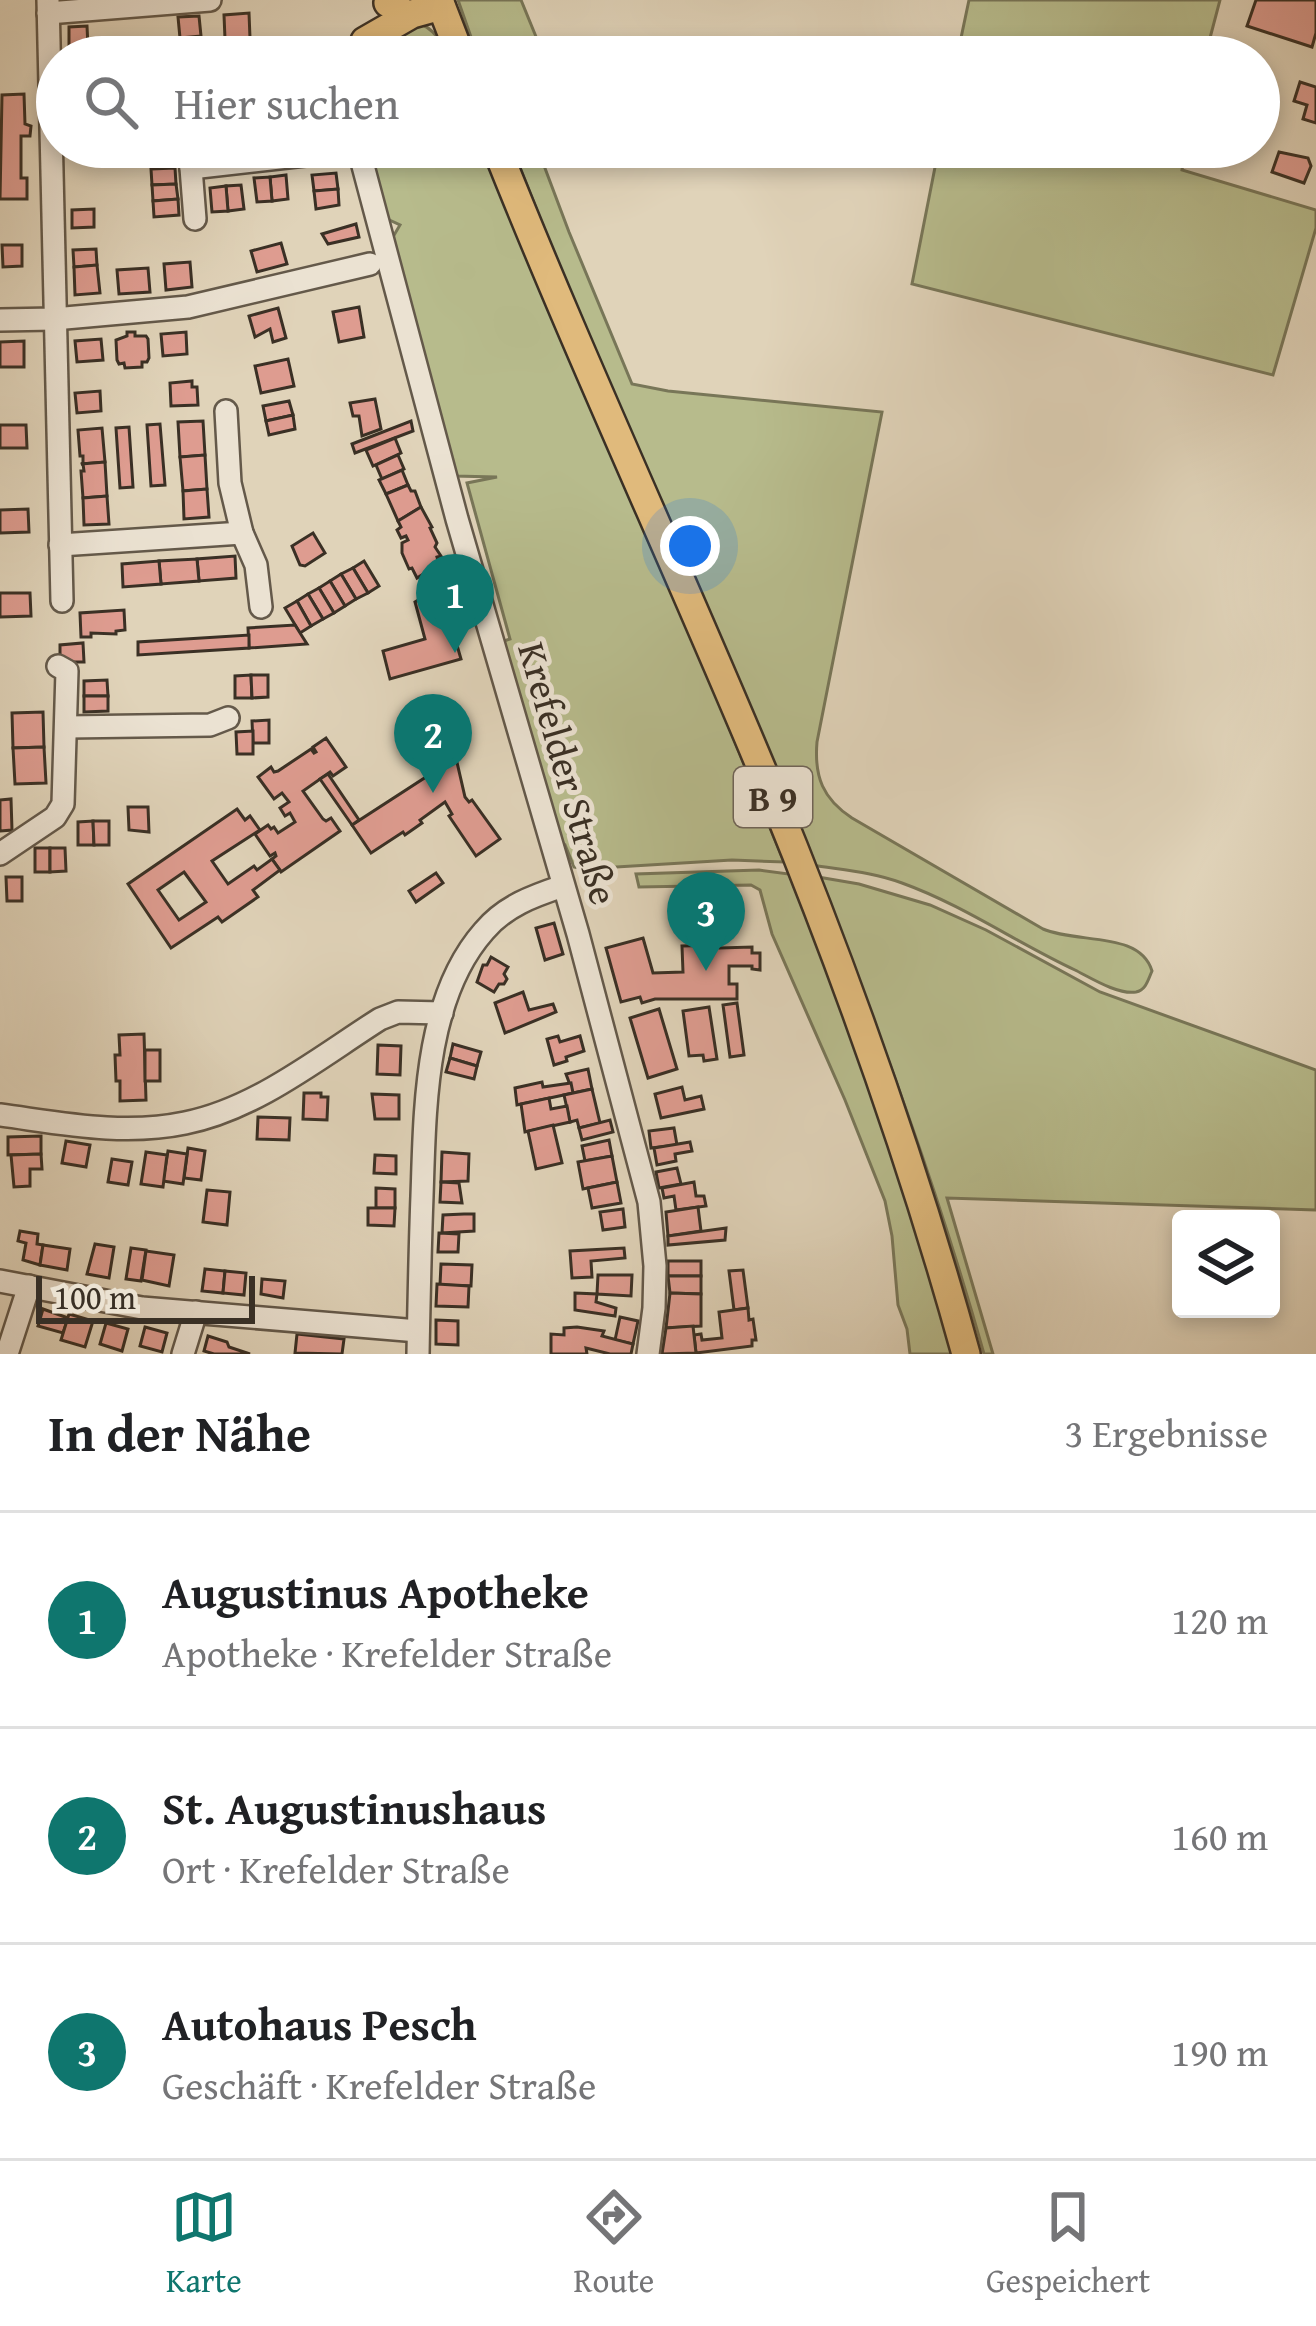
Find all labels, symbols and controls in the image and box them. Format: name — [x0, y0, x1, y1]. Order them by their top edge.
search box — [36, 36, 1280, 168]
icon: search — [78, 69, 144, 135]
text: Hier suchen — [174, 70, 399, 135]
your location — [660, 516, 720, 576]
pin: 1 — [416, 554, 494, 653]
street label: Krefelder Straße — [504, 635, 634, 911]
pin: 2 — [394, 694, 472, 793]
road number: B 9 — [734, 767, 812, 827]
pin: 3 — [667, 872, 745, 971]
map controls — [1172, 1210, 1280, 1318]
button: layers — [1172, 1210, 1280, 1318]
scale bar — [36, 1270, 255, 1323]
text: 100 m — [54, 1273, 136, 1321]
text: In der Nähe — [48, 1395, 311, 1470]
text: 3 Ergebnisse — [1065, 1404, 1268, 1461]
text: Augustinus Apotheke — [162, 1559, 589, 1624]
text: 1 — [77, 1591, 97, 1648]
text: 120 m — [1171, 1591, 1268, 1648]
text: Apotheke · Krefelder Straße — [162, 1624, 612, 1681]
text: St. Augustinushaus — [162, 1775, 546, 1840]
text: 2 — [77, 1807, 97, 1864]
text: 160 m — [1171, 1807, 1268, 1864]
text: Ort · Krefelder Straße — [162, 1840, 510, 1897]
text: Autohaus Pesch — [162, 1991, 477, 2056]
text: 3 — [77, 2023, 97, 2080]
text: 190 m — [1171, 2023, 1268, 2080]
text: Geschäft · Krefelder Straße — [162, 2056, 596, 2113]
tab: Karte — [166, 2184, 242, 2304]
tab: Route — [574, 2184, 654, 2304]
tab: Gespeichert — [986, 2184, 1150, 2304]

